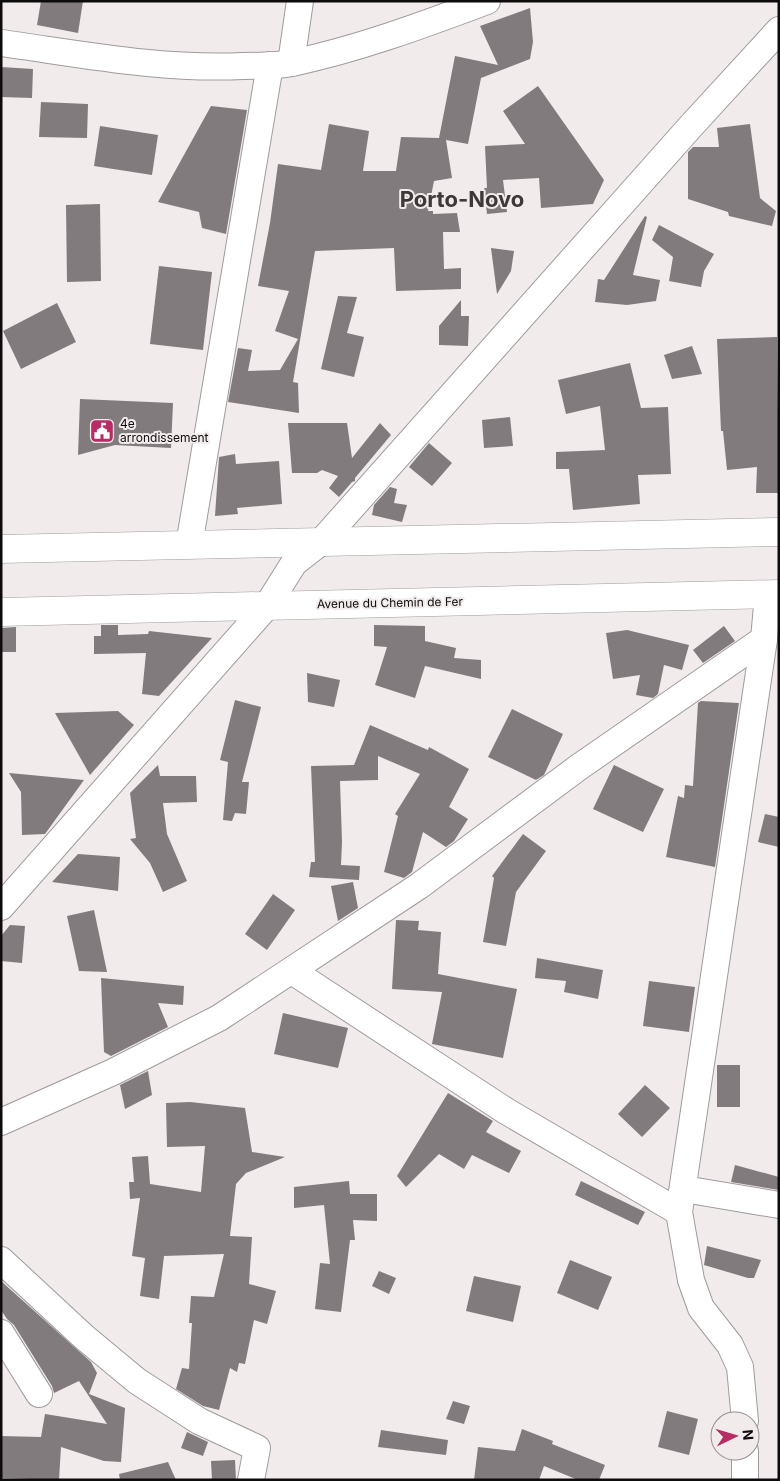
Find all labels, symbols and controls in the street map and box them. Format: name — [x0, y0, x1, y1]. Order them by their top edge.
district label: Porto-Novo — [400, 186, 524, 212]
place label: 4e arrondissement — [120, 416, 209, 445]
public building icon: 4e arrondissement — [89, 418, 115, 444]
street label: Avenue du Chemin de Fer — [317, 594, 464, 611]
north arrow — [710, 1411, 760, 1461]
text: N — [740, 1429, 757, 1441]

